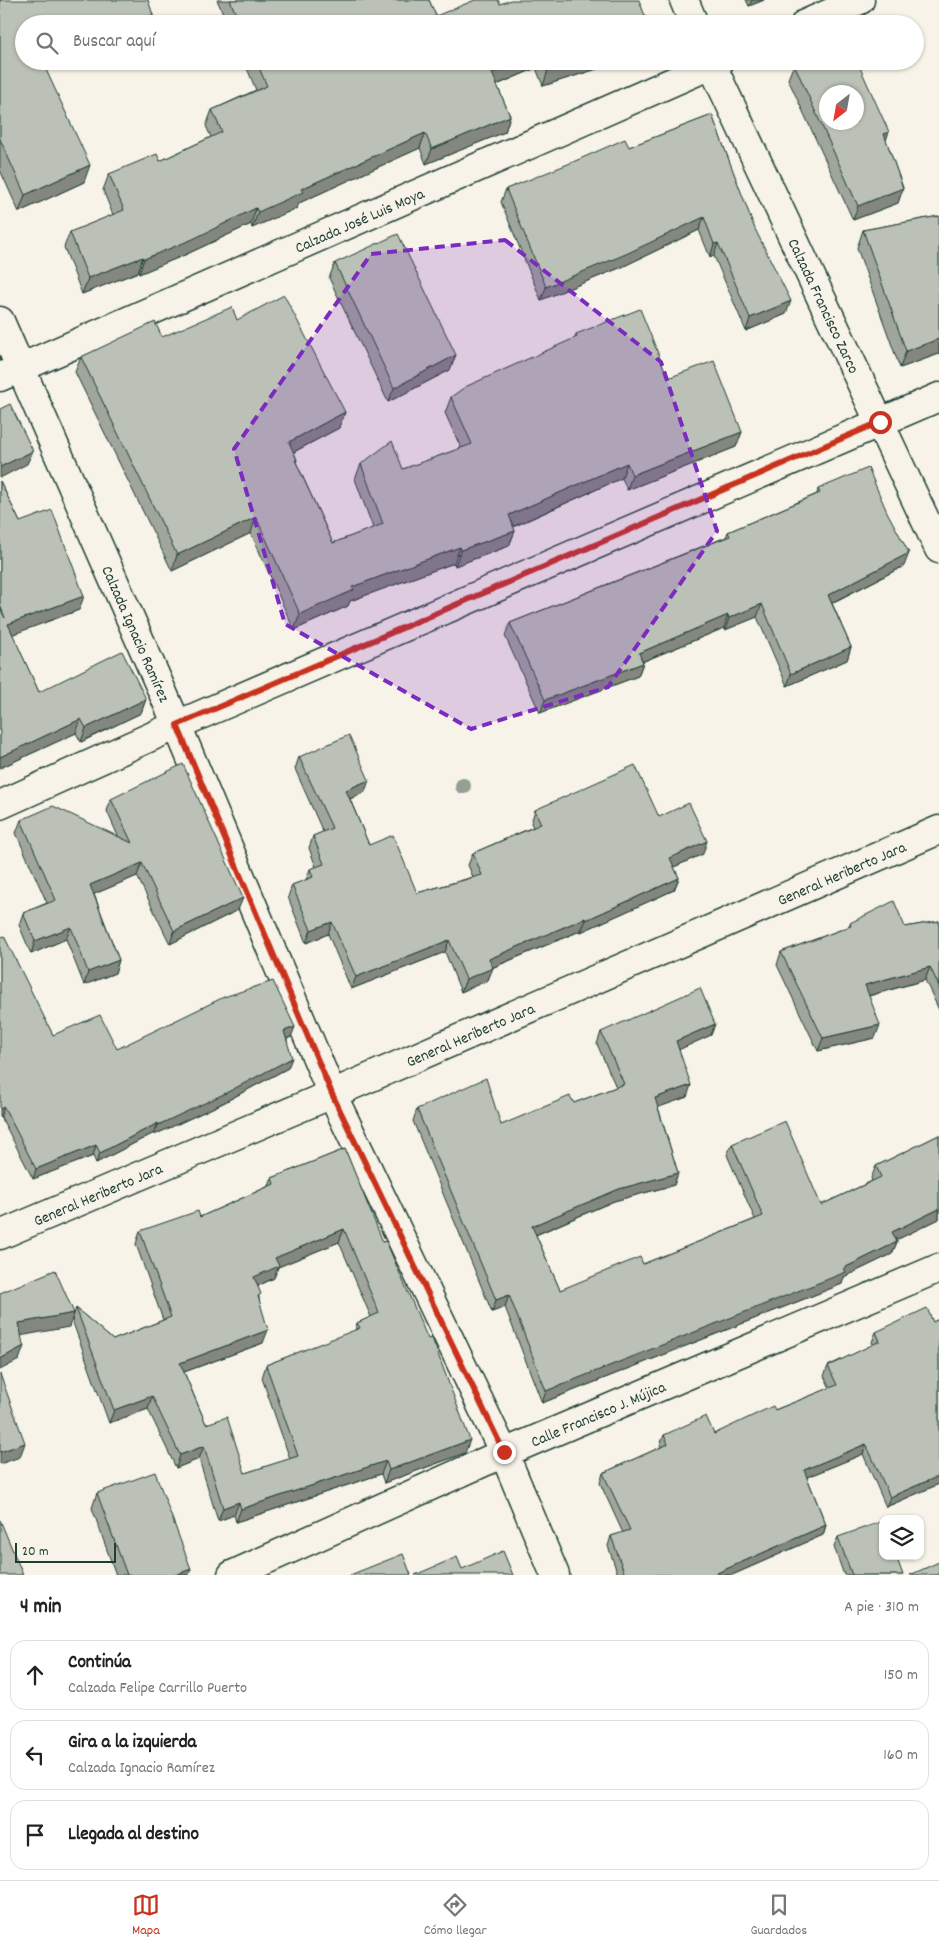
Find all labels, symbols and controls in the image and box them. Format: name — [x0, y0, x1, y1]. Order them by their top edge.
search box — [15, 15, 924, 70]
icon: search — [33, 29, 61, 57]
text: Buscar aquí — [73, 29, 155, 56]
north arrow — [819, 85, 864, 130]
street label: Calzada José Luis Moya — [292, 183, 429, 260]
street label: Calzada Francisco Zarco — [781, 235, 864, 378]
route start — [869, 411, 892, 434]
street label: Calzada Ignacio Ramírez — [95, 562, 175, 706]
street label: General Heriberto Jara — [774, 837, 911, 913]
street label: General Heriberto Jara — [403, 998, 539, 1074]
street label: General Heriberto Jara — [31, 1158, 167, 1233]
street label: Calle Francisco J. Mújica — [528, 1376, 670, 1454]
route end — [493, 1441, 516, 1464]
map controls — [879, 1515, 924, 1560]
button: layers — [879, 1515, 924, 1560]
scale bar — [15, 1540, 116, 1563]
text: 20 m — [22, 1542, 49, 1562]
text: 4 min — [20, 1593, 62, 1623]
text: A pie · 310 m — [844, 1596, 919, 1619]
text: Continúa — [68, 1650, 131, 1677]
icon: ahead — [21, 1661, 49, 1689]
text: 150 m — [884, 1664, 918, 1687]
text: Calzada Felipe Carrillo Puerto — [68, 1677, 247, 1700]
text: Gira a la izquierda — [68, 1730, 196, 1757]
icon: left — [21, 1741, 49, 1769]
text: 160 m — [883, 1744, 918, 1767]
text: Calzada Ignacio Ramírez — [68, 1757, 215, 1780]
icon: arrive — [21, 1821, 49, 1849]
text: Llegada al destino — [68, 1822, 199, 1849]
tab: Mapa — [132, 1891, 160, 1941]
tab: Cómo llegar — [424, 1891, 487, 1941]
tab: Guardados — [750, 1891, 807, 1941]

